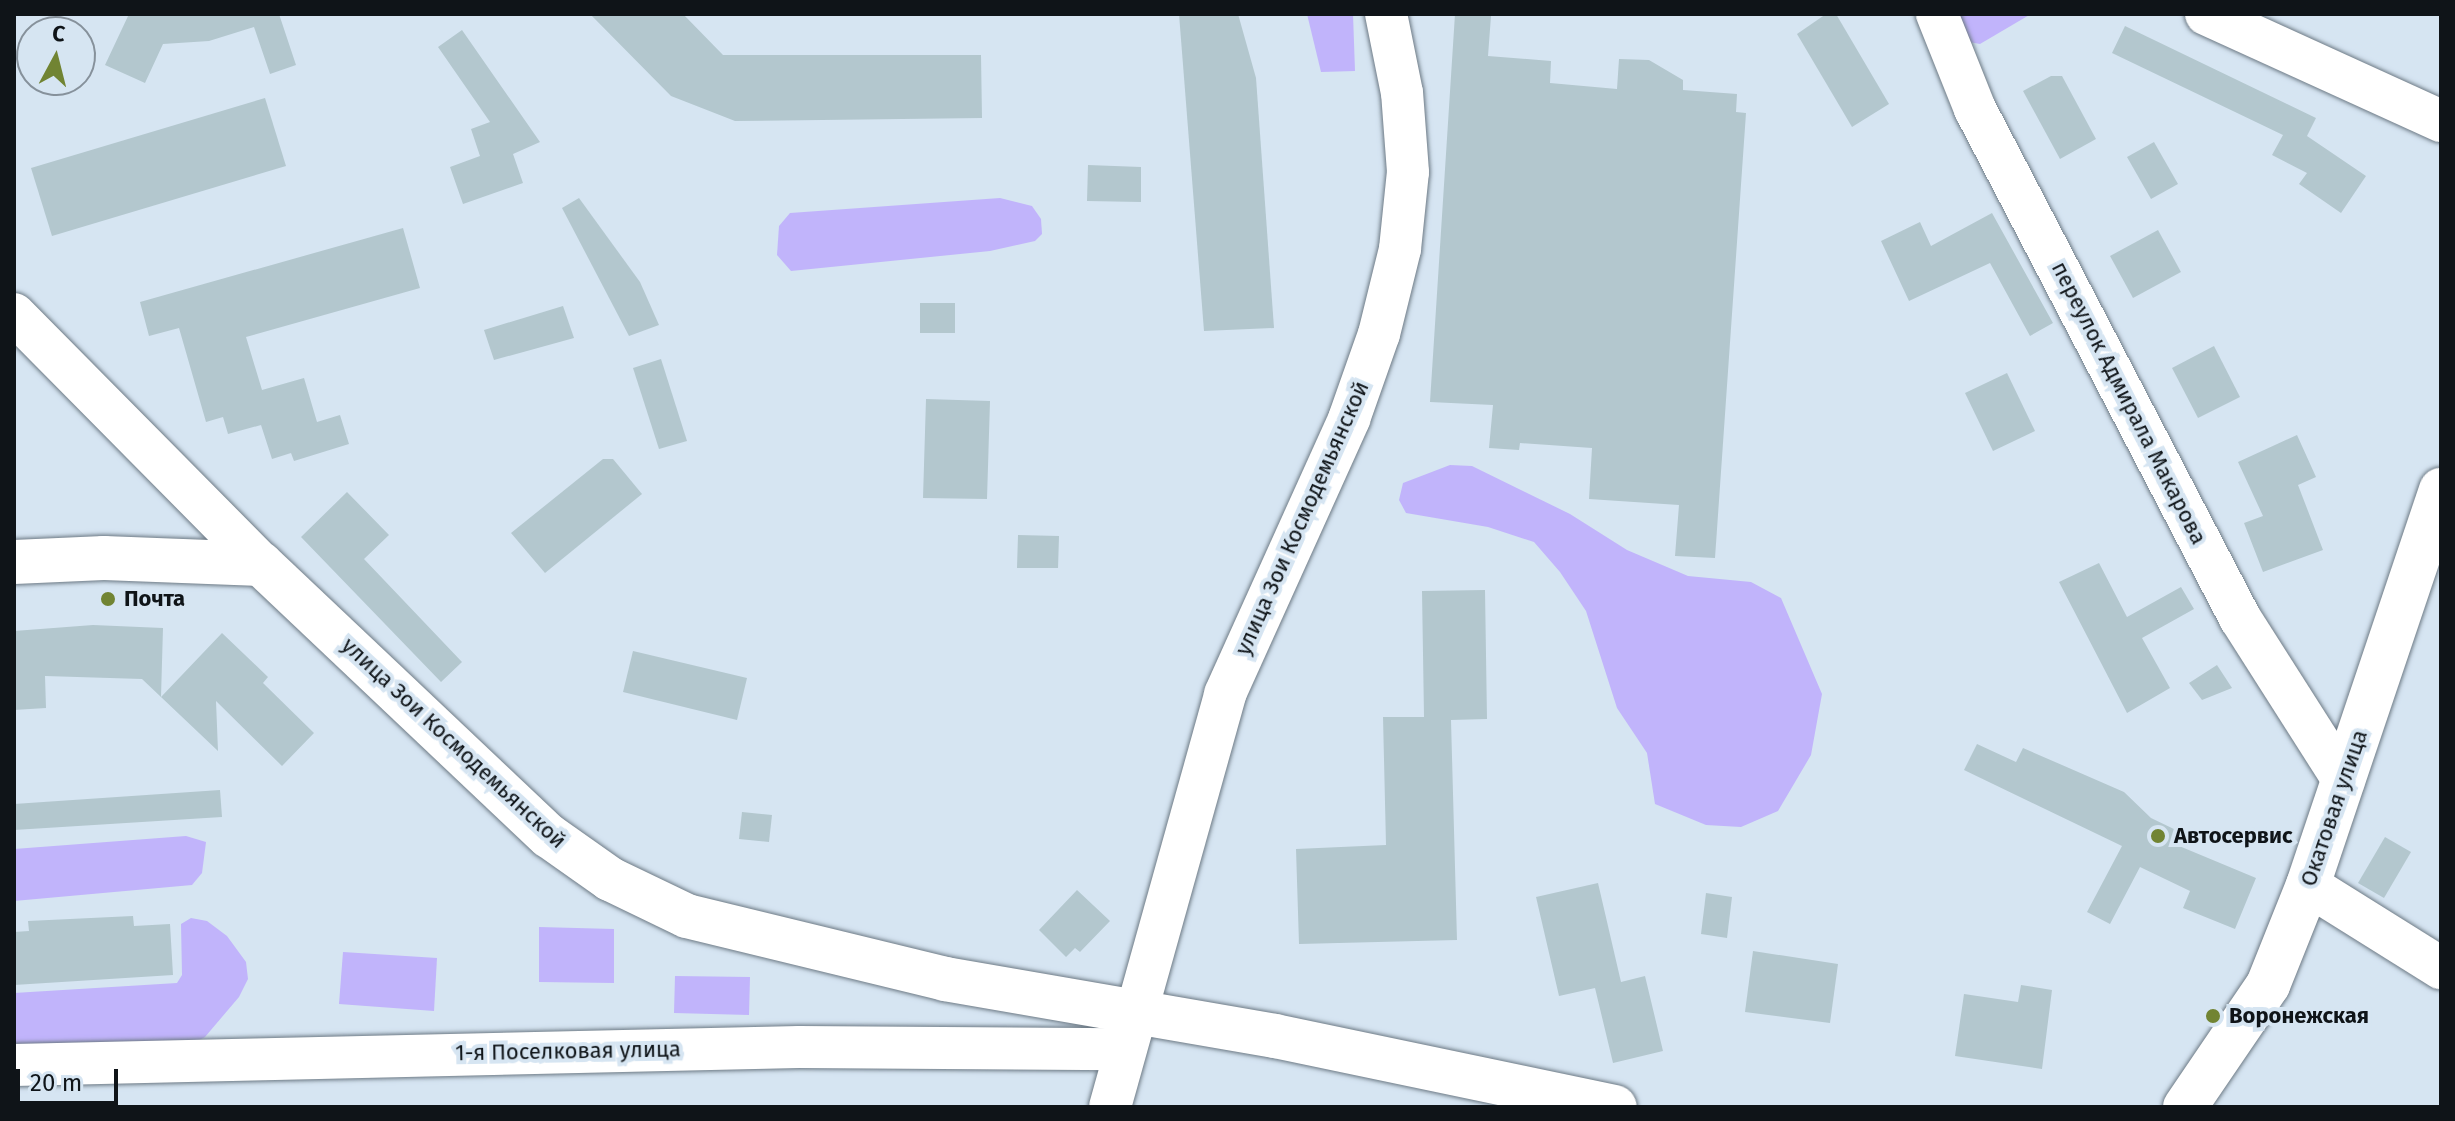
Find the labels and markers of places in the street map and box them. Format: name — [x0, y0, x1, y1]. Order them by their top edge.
place label: Почта — [124, 586, 185, 612]
marker: Почта — [99, 590, 117, 608]
place label: Автосервис — [2174, 823, 2293, 849]
marker: Автосервис — [2149, 827, 2167, 845]
place label: Воронежская — [2229, 1003, 2369, 1029]
marker: Воронежская — [2204, 1007, 2222, 1025]

